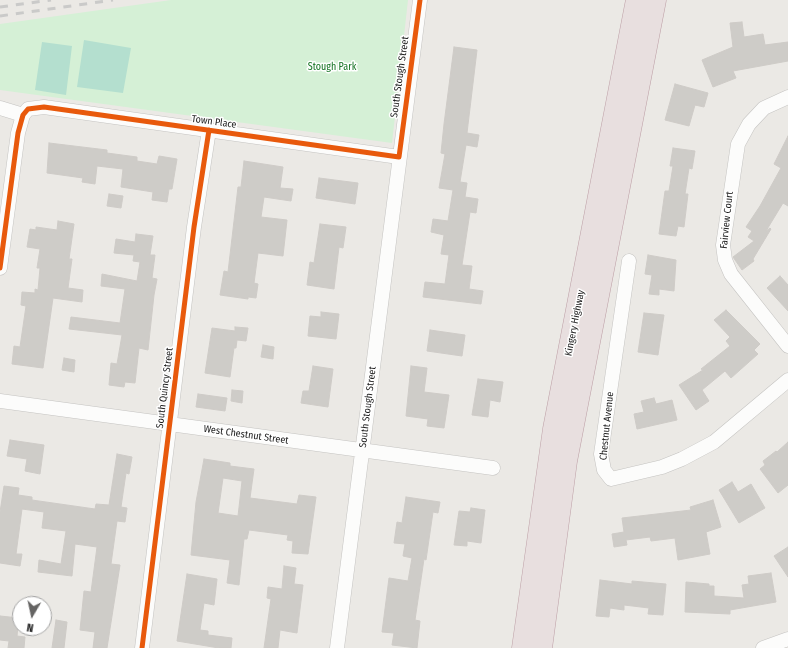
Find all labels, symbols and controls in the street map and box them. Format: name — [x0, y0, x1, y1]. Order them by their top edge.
street label: South Stough Street — [388, 36, 412, 118]
park label: Stough Park — [308, 61, 356, 73]
street label: Town Place — [191, 113, 237, 131]
street label: Fairview Court — [718, 191, 736, 249]
street label: Kingery Highway — [563, 289, 587, 357]
street label: South Quincy Street — [154, 347, 176, 429]
street label: South Stough Street — [357, 366, 379, 448]
street label: Chestnut Avenue — [597, 391, 617, 461]
street label: West Chestnut Street — [203, 423, 289, 447]
north arrow — [12, 596, 52, 636]
text: N — [26, 620, 34, 634]

